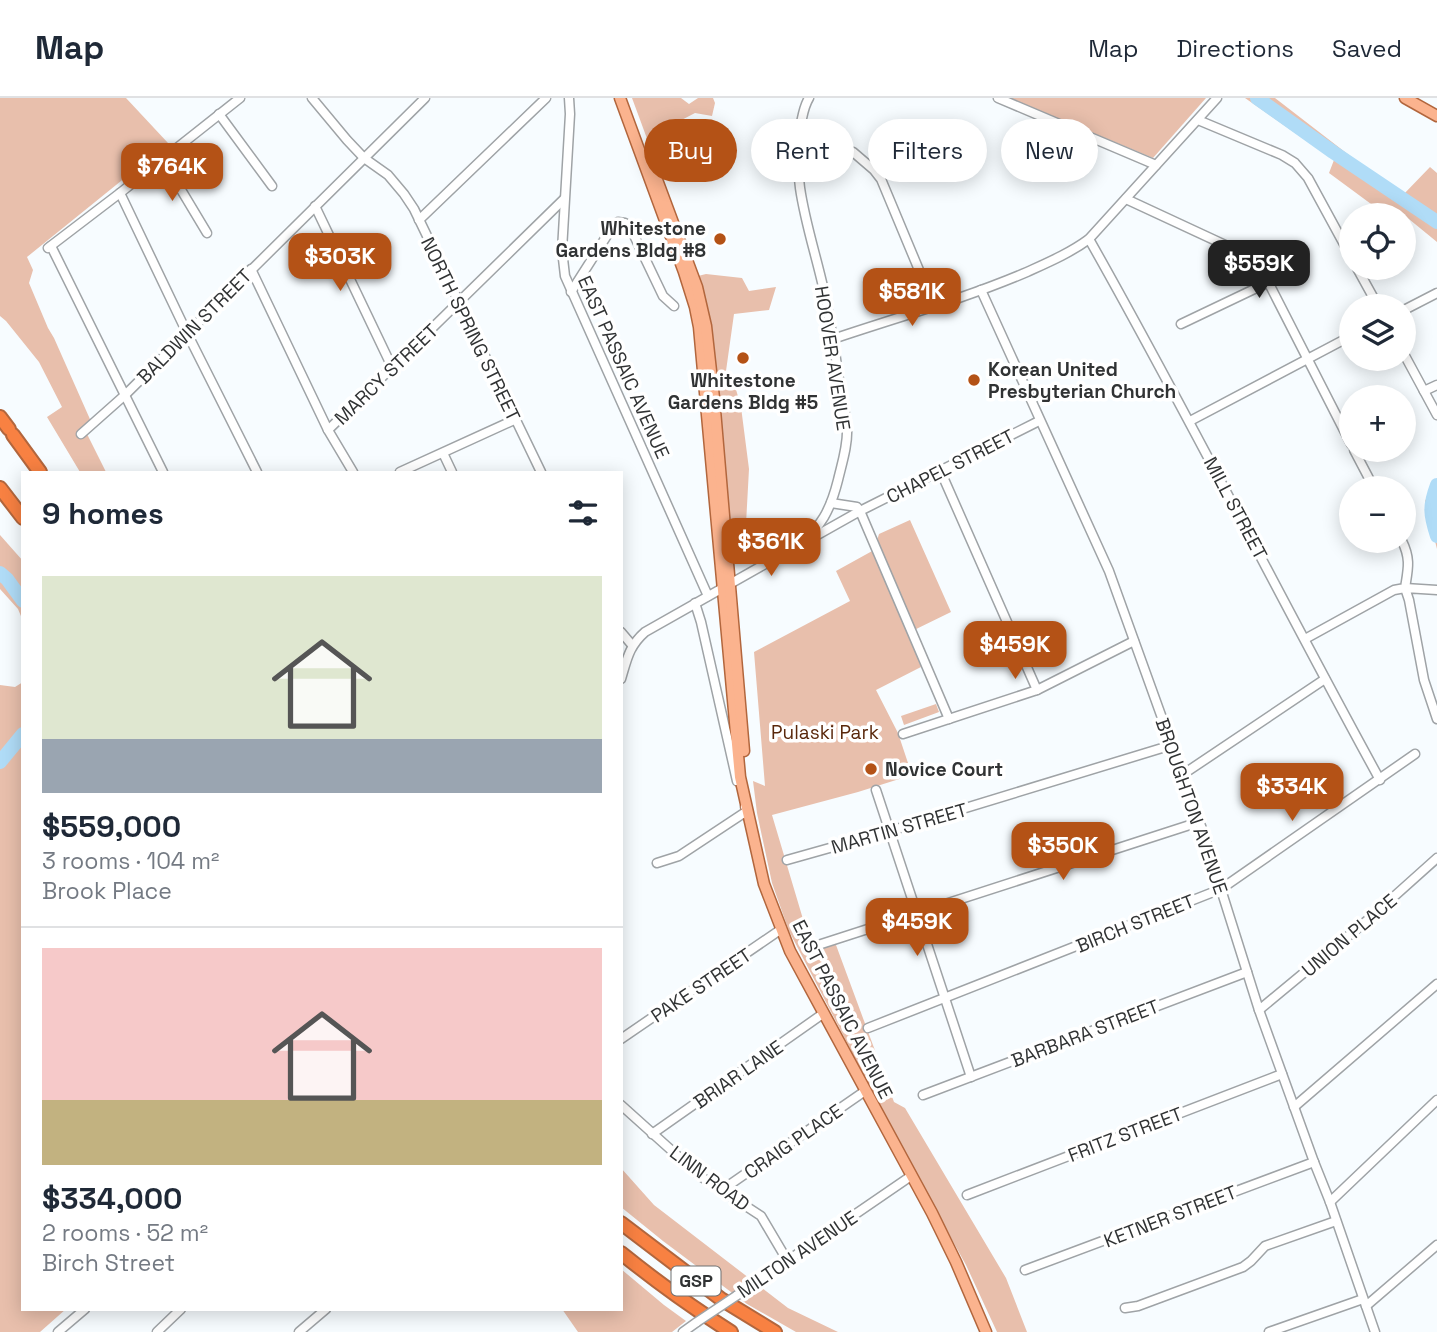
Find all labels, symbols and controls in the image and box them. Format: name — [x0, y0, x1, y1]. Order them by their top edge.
text: Map — [35, 27, 104, 69]
text: Map — [1088, 33, 1138, 64]
text: Directions — [1176, 33, 1294, 64]
text: Saved — [1332, 33, 1402, 64]
chip: Buy — [644, 119, 737, 182]
chip: Rent — [751, 119, 854, 182]
chip: Filters — [868, 119, 987, 182]
chip: New — [1001, 119, 1098, 182]
pin: $764K — [123, 144, 221, 203]
text: $764K — [137, 151, 207, 181]
map controls — [1339, 203, 1416, 553]
button: locate — [1339, 203, 1416, 280]
place label: Whitestone Gardens Bldg #8 — [555, 216, 706, 263]
marker: Whitestone Gardens Bldg #8 — [712, 231, 728, 247]
street label: NORTH SPRING STREET — [415, 233, 526, 426]
pin: $303K — [291, 234, 389, 293]
pin: $559K — [1210, 240, 1308, 300]
text: $303K — [304, 241, 376, 271]
text: $559K — [1224, 248, 1294, 278]
street label: BALDWIN STREET — [131, 263, 257, 389]
pin: $581K — [863, 268, 961, 328]
street label: EAST PASSAIC AVENUE — [572, 272, 675, 463]
text: $581K — [879, 276, 945, 306]
street label: HOOVER AVENUE — [809, 284, 856, 432]
button: layers — [1339, 294, 1416, 371]
street label: MARCY STREET — [329, 318, 444, 430]
marker: Whitestone Gardens Bldg #5 — [735, 350, 751, 366]
place label: Korean United Presbyterian Church — [988, 357, 1176, 404]
place label: Whitestone Gardens Bldg #5 — [668, 368, 818, 415]
marker: Korean United Presbyterian Church — [966, 372, 982, 388]
button: + — [1339, 385, 1416, 462]
street label: CHAPEL STREET — [882, 423, 1018, 509]
street label: MILL STREET — [1198, 452, 1273, 564]
button: − — [1339, 476, 1416, 553]
text: 9 homes — [42, 494, 164, 533]
icon: filters — [564, 494, 602, 532]
pin: $361K — [722, 518, 820, 578]
text: $361K — [738, 526, 804, 556]
icon: home — [259, 621, 385, 747]
pin: $459K — [966, 622, 1064, 681]
text: $459K — [980, 629, 1050, 659]
street label: BROUGHTON AVENUE — [1150, 715, 1233, 898]
park label: Pulaski Park — [771, 720, 879, 745]
place label: Novice Court — [885, 757, 1003, 782]
marker: Novice Court — [863, 761, 879, 777]
pin: $334K — [1243, 764, 1341, 823]
text: $334K — [1257, 771, 1327, 801]
street label: MARTIN STREET — [828, 797, 970, 860]
text: $559,000 — [42, 807, 181, 846]
pin: $350K — [1014, 822, 1112, 882]
text: $350K — [1027, 830, 1099, 860]
text: 3 rooms · 104 m² — [42, 846, 219, 876]
text: Brook Place — [42, 876, 172, 906]
street label: BIRCH STREET — [1072, 888, 1198, 959]
street label: UNION PLACE — [1297, 888, 1402, 982]
pin: $459K — [868, 898, 966, 958]
text: $459K — [882, 906, 952, 936]
street label: EAST PASSAIC AVENUE — [787, 916, 899, 1103]
street label: PAKE STREET — [646, 943, 756, 1028]
icon: home — [259, 993, 385, 1119]
street label: BARBARA STREET — [1008, 994, 1163, 1073]
street label: BRIAR LANE — [689, 1034, 788, 1114]
street label: CRAIG PLACE — [739, 1098, 847, 1185]
street label: FRITZ STREET — [1064, 1101, 1186, 1168]
street label: LINN ROAD — [665, 1140, 755, 1217]
text: $334,000 — [42, 1179, 183, 1218]
street label: KETNER STREET — [1100, 1180, 1240, 1253]
street label: MILTON AVENUE — [732, 1205, 862, 1304]
text: 2 rooms · 52 m² — [42, 1218, 208, 1248]
text: Birch Street — [42, 1248, 175, 1278]
road number: GSP — [672, 1266, 720, 1296]

